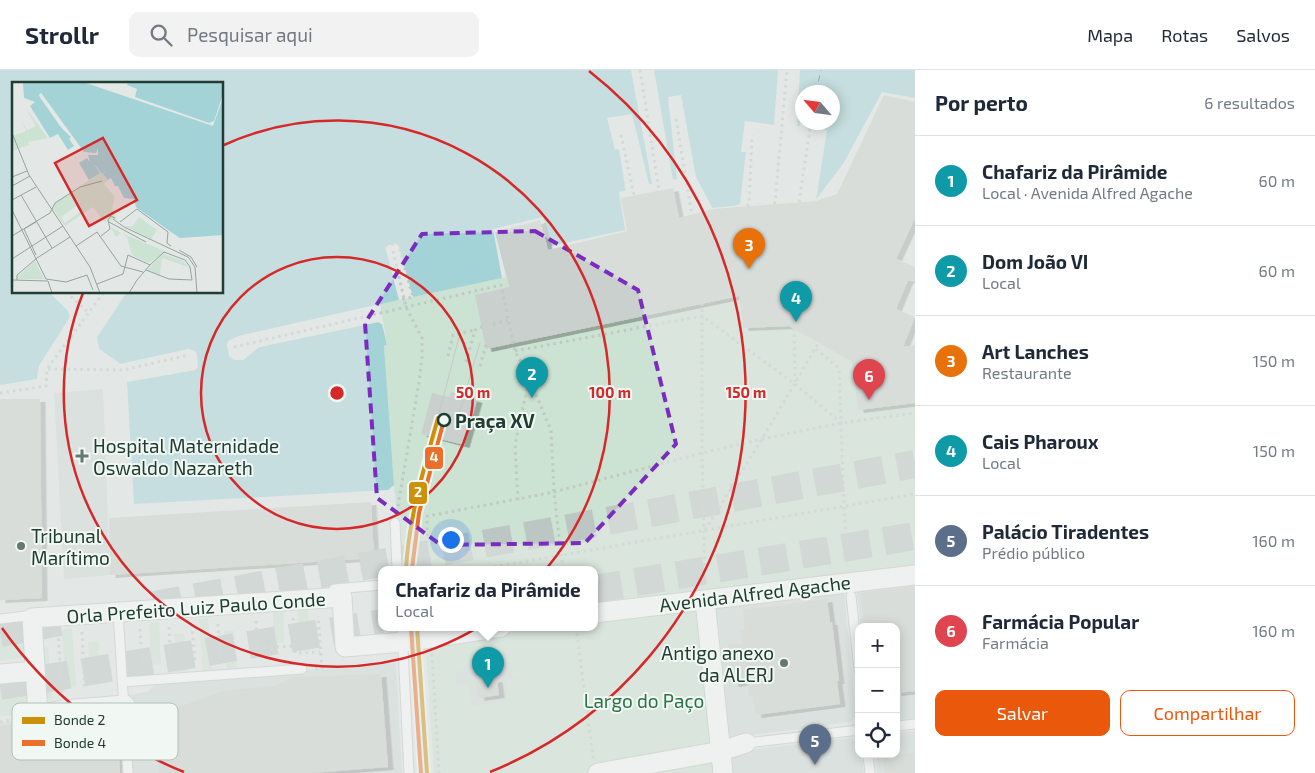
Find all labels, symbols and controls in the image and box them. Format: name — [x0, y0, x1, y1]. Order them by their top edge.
search box — [129, 12, 479, 57]
text: Strollr — [25, 20, 99, 49]
icon: search — [147, 21, 175, 49]
text: Pesquisar aqui — [187, 23, 313, 46]
text: Mapa — [1087, 24, 1133, 46]
text: Rotas — [1161, 24, 1208, 46]
text: Salvos — [1236, 24, 1290, 46]
inset map — [12, 82, 224, 294]
north arrow — [795, 85, 840, 130]
text: Por perto — [935, 90, 1028, 115]
text: 6 resultados — [1204, 93, 1295, 112]
text: Chafariz da Pirâmide — [982, 160, 1168, 183]
text: 1 — [948, 171, 954, 190]
text: 60 m — [1259, 171, 1295, 190]
text: Local · Avenida Alfred Agache — [982, 183, 1193, 202]
pin: 3 — [733, 228, 765, 269]
text: Dom João VI — [982, 250, 1088, 273]
text: 2 — [946, 261, 956, 280]
text: 60 m — [1259, 261, 1295, 280]
text: Local — [982, 273, 1021, 292]
pin: 4 — [780, 281, 812, 322]
text: Art Lanches — [982, 340, 1089, 363]
text: 3 — [946, 351, 956, 370]
text: 150 m — [1253, 351, 1295, 370]
pin: 2 — [516, 357, 548, 398]
pin: 6 — [853, 359, 885, 400]
text: Restaurante — [982, 363, 1072, 382]
text: 50 m — [456, 383, 490, 401]
text: 100 m — [589, 383, 631, 401]
text: 150 m — [726, 383, 766, 401]
centre of rings — [328, 384, 346, 402]
place label: Praça XV — [455, 409, 535, 433]
marker: Praça XV — [437, 413, 451, 427]
text: Cais Pharoux — [982, 430, 1099, 453]
place label: Hospital Maternidade Oswaldo Nazareth — [93, 434, 279, 479]
text: 4 — [946, 441, 956, 460]
text: 150 m — [1253, 441, 1295, 460]
line badge: 4 — [424, 446, 444, 470]
text: 4 — [430, 448, 439, 465]
marker: Hospital Maternidade Oswaldo Nazareth — [75, 449, 89, 463]
text: Local — [982, 453, 1021, 472]
line badge: 2 — [408, 481, 428, 505]
text: 2 — [414, 483, 422, 500]
text: Palácio Tiradentes — [982, 520, 1149, 543]
place label: Tribunal Marítimo — [31, 524, 110, 569]
your location — [438, 527, 464, 553]
text: 5 — [947, 531, 955, 550]
text: 160 m — [1252, 531, 1295, 550]
marker: Tribunal Marítimo — [15, 540, 27, 552]
text: Prédio público — [982, 543, 1085, 562]
popup — [378, 566, 598, 631]
street label: Avenida Alfred Agache — [658, 570, 852, 616]
text: Chafariz da Pirâmide — [395, 578, 581, 601]
street label: Orla Prefeito Luiz Paulo Conde — [66, 586, 326, 628]
text: Local — [395, 601, 434, 620]
text: Farmácia Popular — [982, 610, 1139, 633]
text: 6 — [946, 621, 956, 640]
text: 160 m — [1252, 621, 1295, 640]
map controls — [855, 623, 900, 758]
button: + — [855, 623, 900, 668]
text: Farmácia — [982, 633, 1049, 652]
place label: Antigo anexo da ALERJ — [661, 641, 774, 686]
pin: 1 — [472, 647, 504, 688]
marker: Antigo anexo da ALERJ — [778, 657, 790, 669]
button: − — [855, 668, 900, 713]
park label: Largo do Paço — [584, 689, 704, 713]
button: Salvar — [935, 690, 1110, 736]
button: Compartilhar — [1120, 690, 1295, 736]
legend — [12, 703, 178, 760]
text: Bonde 2 — [54, 711, 105, 728]
button: locate — [855, 713, 900, 758]
pin: 5 — [799, 724, 831, 765]
text: Bonde 4 — [54, 734, 106, 751]

